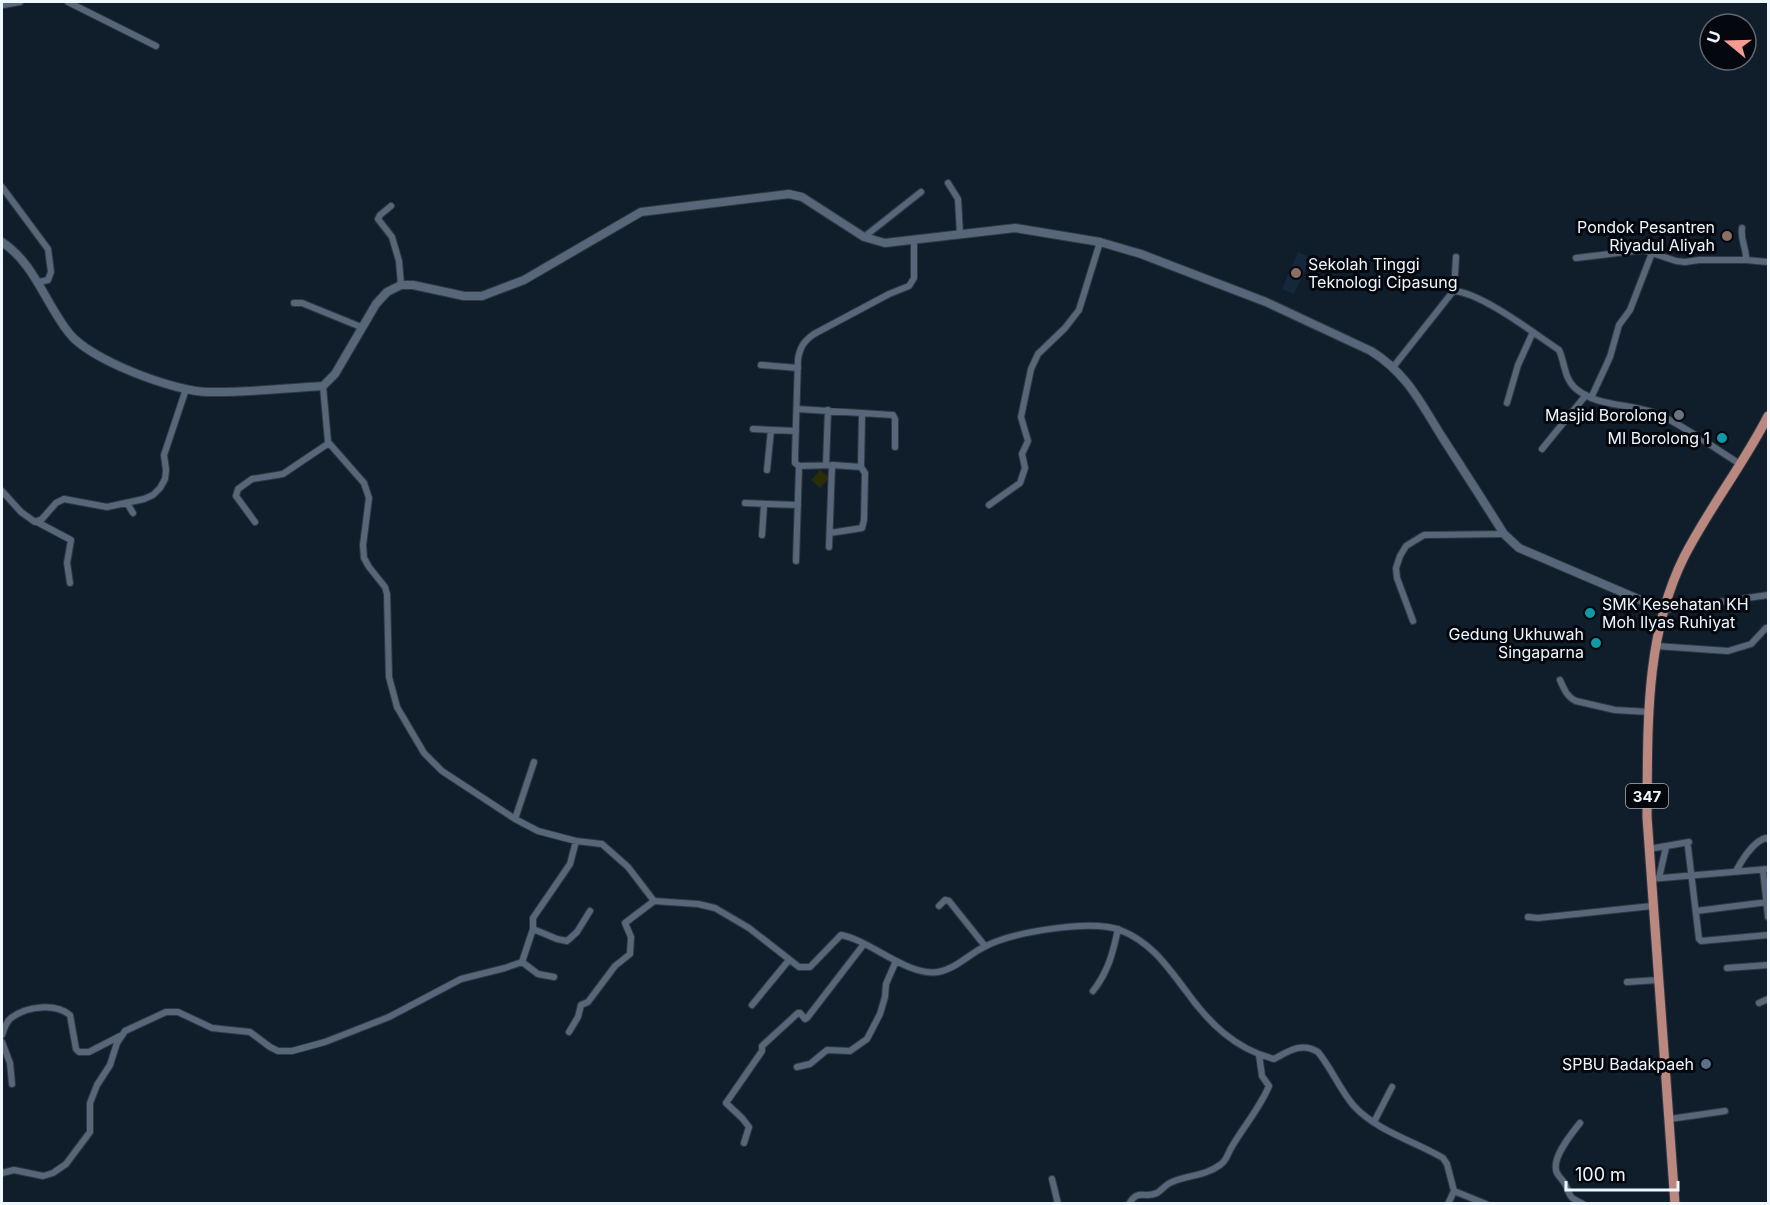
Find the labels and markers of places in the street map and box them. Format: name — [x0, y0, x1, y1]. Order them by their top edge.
place label: Pondok Pesantren Riyadul Aliyah — [1577, 217, 1715, 255]
marker: Pondok Pesantren Riyadul Aliyah — [1720, 229, 1734, 243]
place label: Sekolah Tinggi Teknologi Cipasung — [1308, 254, 1458, 292]
marker: Sekolah Tinggi Teknologi Cipasung — [1289, 266, 1303, 280]
place label: Masjid Borolong — [1545, 405, 1667, 425]
marker: Masjid Borolong — [1672, 408, 1686, 422]
place label: MI Borolong 1 — [1608, 428, 1710, 448]
marker: MI Borolong 1 — [1715, 431, 1729, 445]
place label: SMK Kesehatan KH Moh Ilyas Ruhiyat — [1602, 594, 1749, 632]
marker: SMK Kesehatan KH Moh Ilyas Ruhiyat — [1583, 606, 1597, 620]
place label: Gedung Ukhuwah Singaparna — [1449, 624, 1584, 662]
marker: Gedung Ukhuwah Singaparna — [1589, 636, 1603, 650]
place label: SPBU Badakpaeh — [1562, 1054, 1694, 1074]
marker: SPBU Badakpaeh — [1699, 1057, 1713, 1071]

